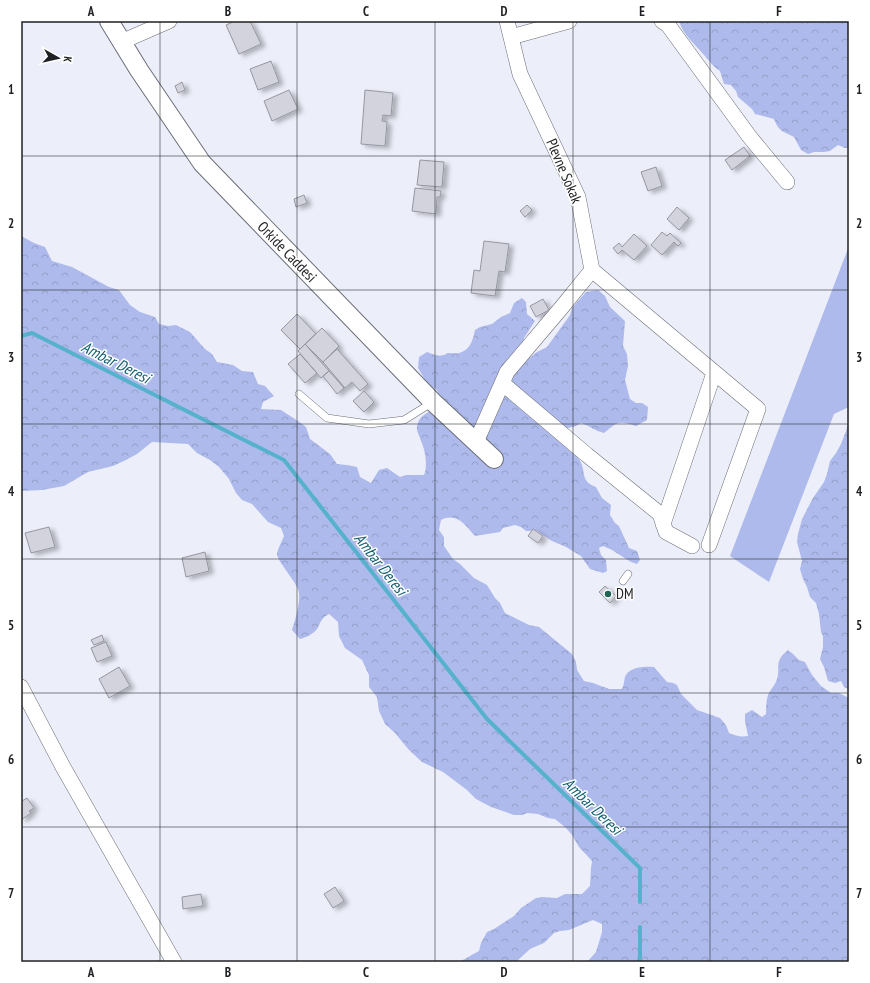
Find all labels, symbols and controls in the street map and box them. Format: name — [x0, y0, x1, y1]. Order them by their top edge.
text: A — [87, 3, 95, 20]
text: B — [225, 3, 231, 20]
text: C — [363, 3, 369, 20]
text: D — [501, 3, 508, 20]
text: E — [639, 3, 645, 20]
text: F — [776, 3, 782, 20]
north arrow — [38, 38, 78, 78]
text: K — [61, 56, 75, 63]
text: 1 — [8, 81, 14, 98]
text: 1 — [856, 81, 862, 98]
street label: Plevne Sokak — [542, 136, 587, 206]
text: 2 — [8, 215, 14, 232]
text: 2 — [856, 215, 862, 232]
street label: Orkide Caddesi — [254, 217, 321, 286]
water label: Ambar Deresi — [78, 336, 156, 389]
text: 3 — [8, 349, 14, 366]
text: 3 — [856, 349, 862, 366]
text: 4 — [8, 483, 15, 500]
text: 4 — [856, 483, 863, 500]
water label: Ambar Deresi — [350, 529, 413, 601]
place label: DM — [616, 584, 633, 603]
marker: DM — [603, 589, 613, 599]
text: 5 — [8, 617, 14, 634]
text: 5 — [856, 617, 862, 634]
text: 6 — [8, 751, 14, 768]
text: 6 — [856, 751, 862, 768]
water label: Ambar Deresi — [559, 773, 628, 841]
text: 7 — [8, 885, 14, 902]
text: 7 — [856, 885, 862, 902]
text: A — [87, 964, 95, 981]
text: B — [225, 964, 231, 981]
text: C — [363, 964, 369, 981]
text: D — [501, 964, 508, 981]
text: E — [639, 964, 645, 981]
text: F — [776, 964, 782, 981]

